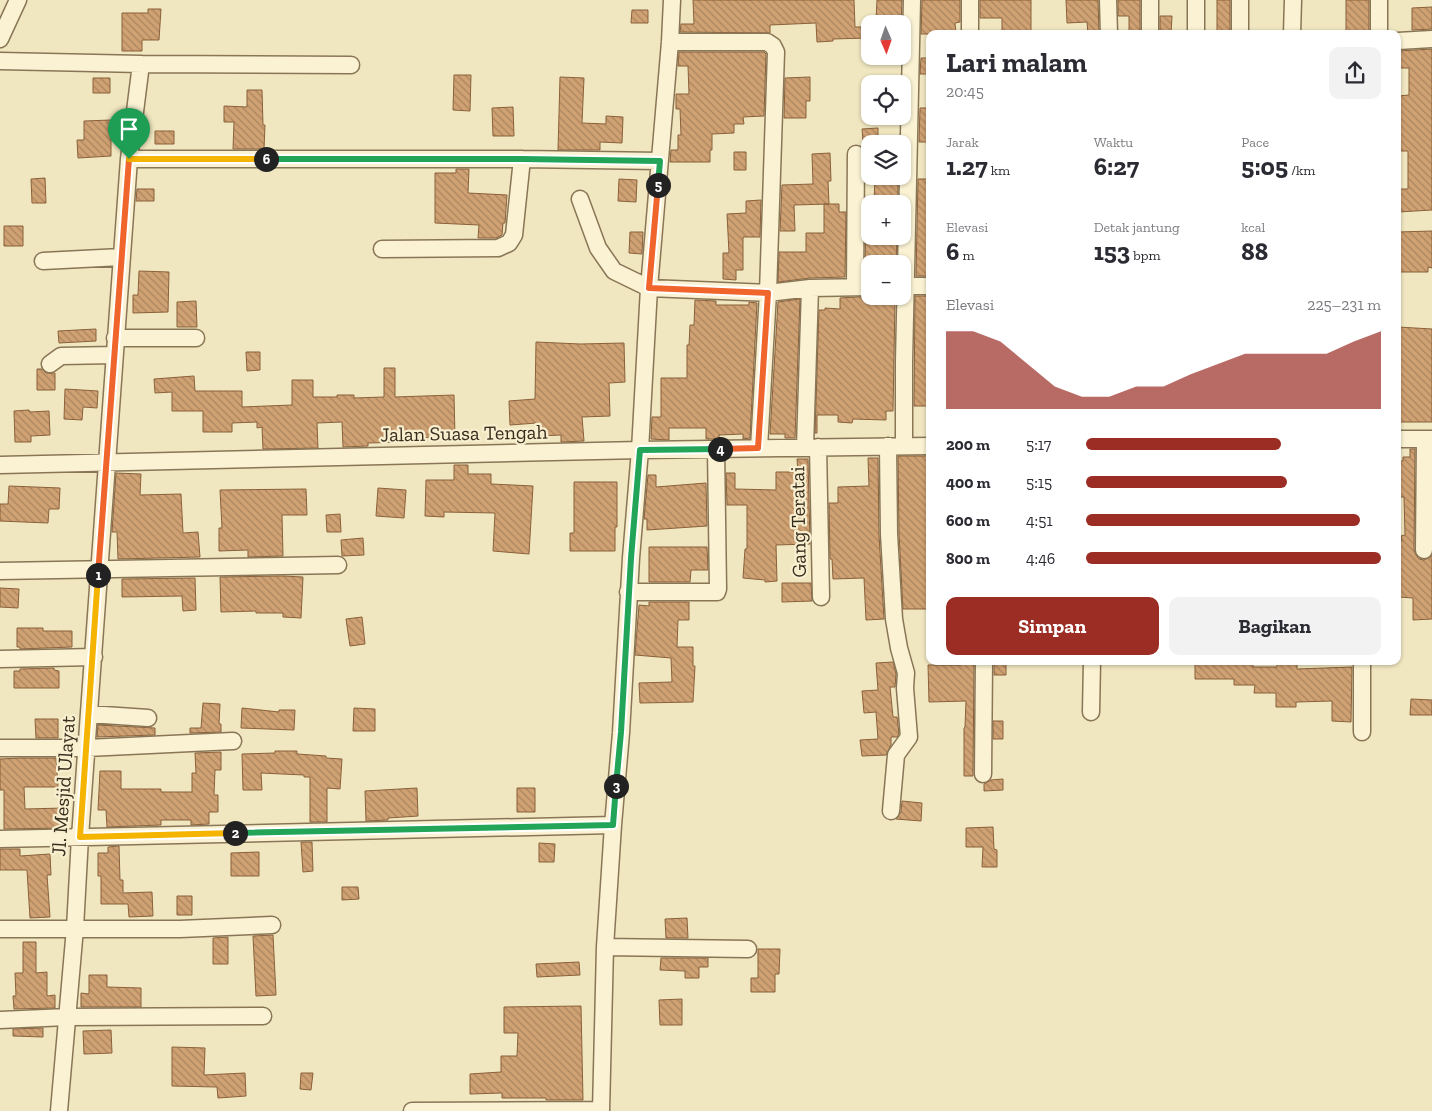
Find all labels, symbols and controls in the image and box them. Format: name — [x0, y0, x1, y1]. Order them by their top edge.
north arrow — [861, 15, 911, 65]
map controls — [861, 15, 911, 305]
text: Lari malam — [946, 46, 1087, 79]
button: share — [1329, 47, 1381, 99]
button: locate — [861, 75, 911, 125]
text: 20:45 — [946, 82, 984, 101]
pin — [108, 108, 150, 159]
icon: arrive — [115, 115, 143, 143]
text: Jarak — [946, 134, 979, 151]
text: Waktu — [1094, 134, 1133, 151]
text: Pace — [1241, 134, 1269, 151]
button: layers — [861, 135, 911, 185]
pin: 6 — [254, 146, 278, 172]
text: 6 — [263, 151, 270, 168]
text: 1.27 — [946, 151, 988, 181]
text: 6:27 — [1094, 151, 1139, 181]
text: 5:05 — [1241, 151, 1288, 181]
text: km — [988, 162, 1010, 179]
text: /km — [1288, 162, 1315, 179]
pin: 5 — [646, 172, 670, 198]
text: 5 — [655, 177, 662, 194]
button: + — [861, 195, 911, 245]
text: Elevasi — [946, 219, 988, 236]
text: Detak jantung — [1094, 219, 1180, 236]
text: kcal — [1241, 219, 1265, 236]
text: 6 — [946, 236, 959, 266]
text: 153 — [1094, 236, 1130, 266]
text: 88 — [1241, 236, 1268, 266]
text: m — [959, 247, 975, 264]
text: bpm — [1130, 247, 1161, 264]
button: − — [861, 255, 911, 305]
text: Elevasi — [946, 295, 994, 314]
text: 225–231 m — [1307, 295, 1381, 314]
street label: Jalan Suasa Tengah — [380, 420, 549, 446]
text: 200 m — [946, 435, 990, 454]
text: 5:17 — [1026, 435, 1051, 454]
pin: 4 — [708, 436, 732, 462]
text: 4 — [717, 441, 724, 458]
street label: Gang Teratai — [785, 466, 811, 578]
text: 400 m — [946, 473, 991, 492]
text: 5:15 — [1026, 473, 1052, 492]
text: 600 m — [946, 511, 990, 530]
text: 4:51 — [1026, 511, 1053, 530]
text: 800 m — [946, 549, 990, 568]
text: 4:46 — [1026, 549, 1055, 568]
pin: 1 — [86, 562, 110, 588]
text: 1 — [96, 567, 101, 584]
button: Simpan — [946, 597, 1159, 655]
button: Bagikan — [1169, 597, 1381, 655]
street label: Jl. Mesjid Ulayat — [46, 714, 80, 857]
pin: 3 — [604, 774, 628, 798]
text: 3 — [613, 778, 620, 795]
pin: 2 — [222, 820, 248, 846]
text: 2 — [232, 825, 239, 842]

